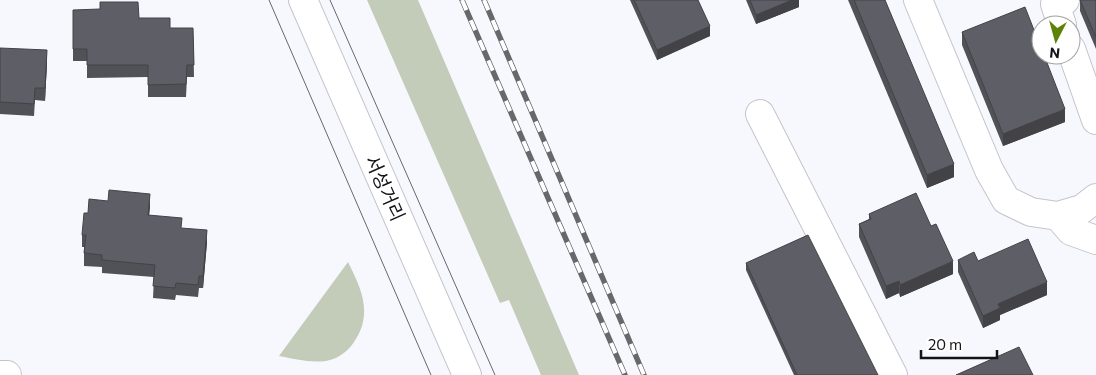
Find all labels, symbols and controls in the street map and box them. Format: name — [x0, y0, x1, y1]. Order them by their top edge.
north arrow — [1031, 15, 1081, 65]
text: N — [1048, 44, 1061, 62]
street label: 서성거리 — [361, 151, 410, 224]
scale bar — [921, 328, 997, 360]
text: 20 m — [928, 335, 962, 353]

